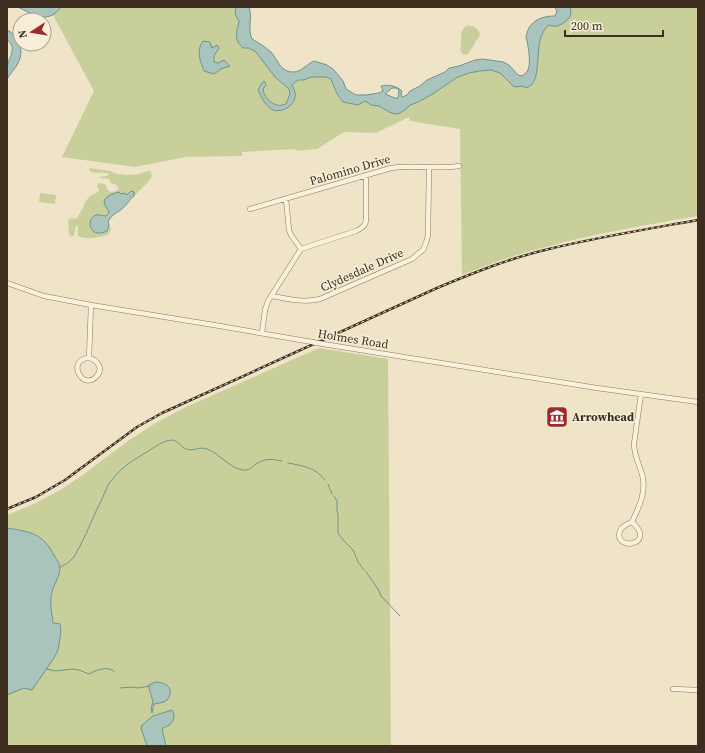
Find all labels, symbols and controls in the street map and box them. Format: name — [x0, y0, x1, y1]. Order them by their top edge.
north arrow — [12, 12, 52, 52]
scale bar — [565, 12, 663, 38]
text: 200 m — [571, 18, 603, 34]
text: N — [15, 28, 31, 39]
street label: Palomino Drive — [308, 151, 392, 189]
street label: Clydesdale Drive — [318, 245, 406, 295]
street label: Holmes Road — [316, 326, 390, 353]
museum icon: Arrowhead — [544, 404, 570, 430]
place label: Arrowhead — [572, 409, 634, 425]

